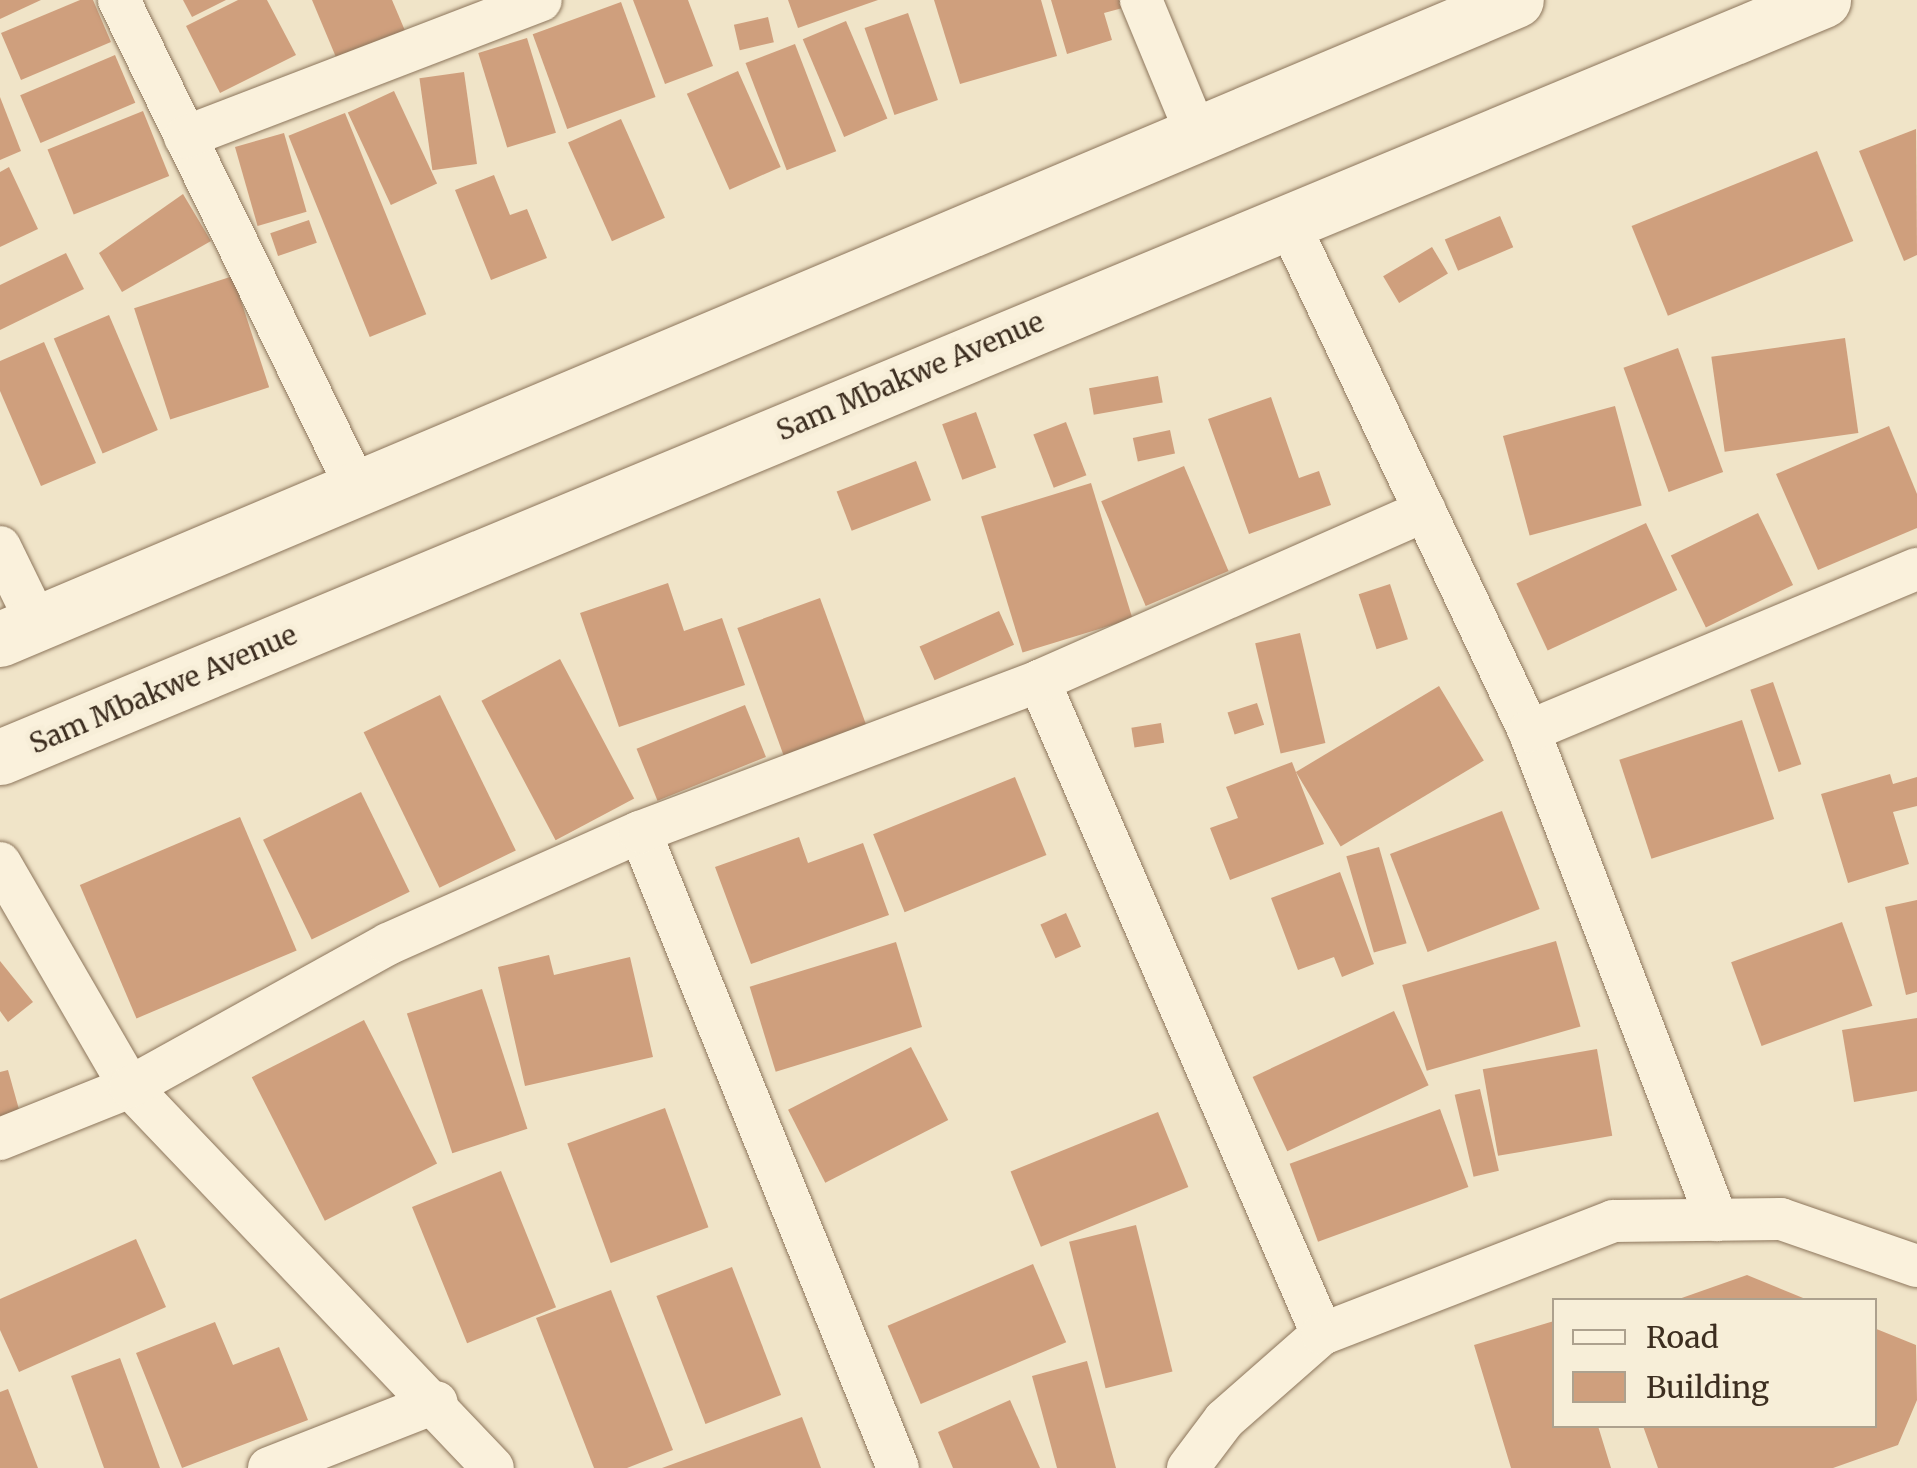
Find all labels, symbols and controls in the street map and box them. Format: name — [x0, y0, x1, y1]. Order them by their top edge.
street label: Sam Mbakwe Avenue — [771, 304, 1049, 448]
street label: Sam Mbakwe Avenue — [24, 617, 302, 761]
legend — [1552, 1298, 1877, 1428]
text: Road — [1646, 1318, 1719, 1356]
text: Building — [1646, 1368, 1769, 1406]

